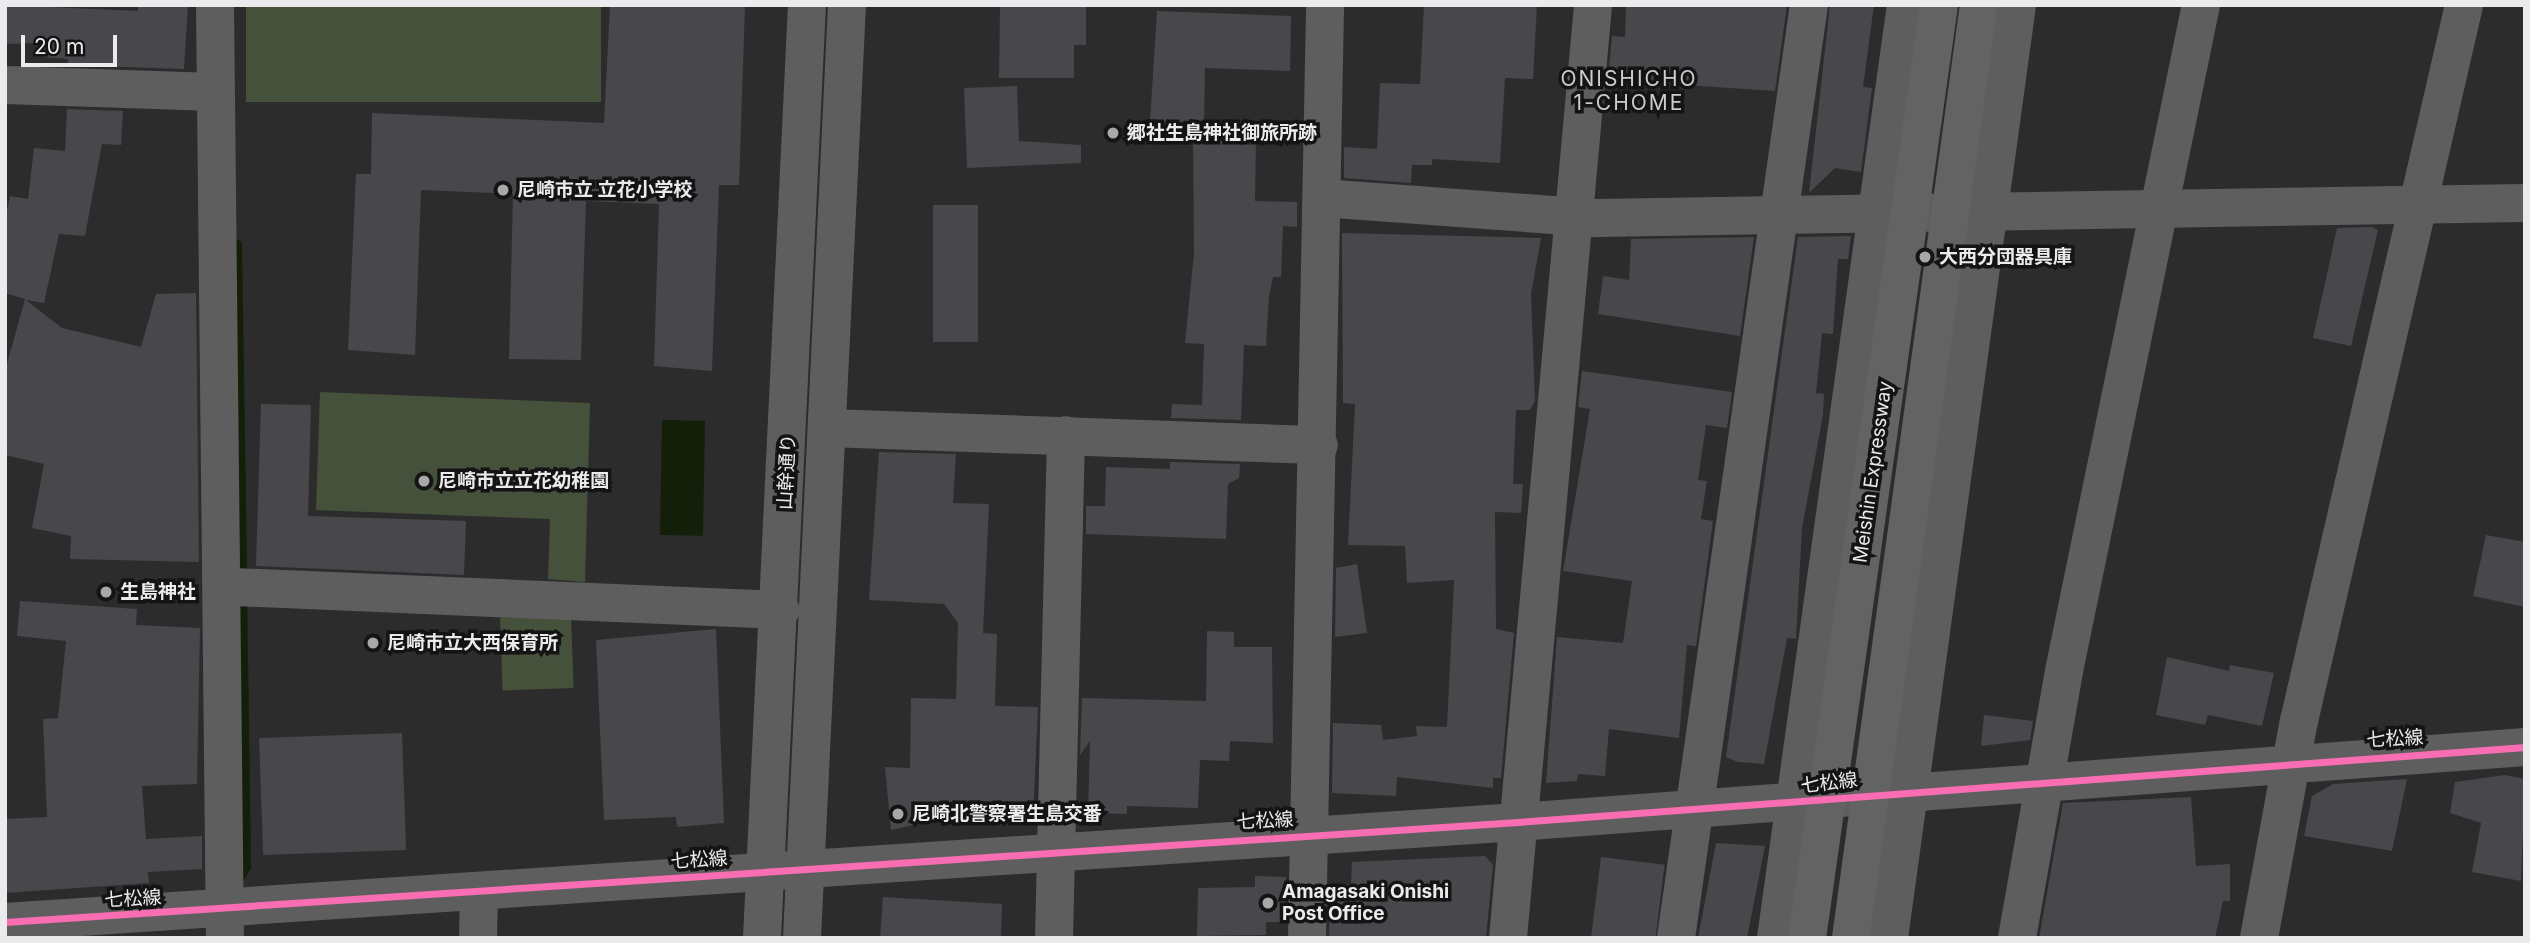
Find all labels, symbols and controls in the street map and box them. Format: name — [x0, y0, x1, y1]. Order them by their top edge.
scale bar — [24, 21, 121, 65]
text: 20 m — [34, 34, 84, 59]
district label: ONISHICHO 1-CHOME — [1562, 66, 1696, 116]
place label: 郷社生島神社御旅所跡 — [1127, 122, 1317, 144]
marker: 郷社生島神社御旅所跡 — [1105, 125, 1121, 141]
place label: 尼崎市立 立花小学校 — [517, 179, 692, 201]
marker: 尼崎市立 立花小学校 — [495, 182, 511, 198]
place label: 大西分団器具庫 — [1939, 246, 2072, 268]
marker: 大西分団器具庫 — [1917, 249, 1933, 265]
street label: Meishin Expressway — [1849, 380, 1897, 564]
street label: 山幹通り — [774, 433, 800, 511]
place label: 尼崎市立立花幼稚園 — [438, 470, 609, 492]
marker: 尼崎市立立花幼稚園 — [416, 473, 432, 489]
place label: 生島神社 — [120, 581, 196, 603]
marker: 生島神社 — [98, 584, 114, 600]
place label: 尼崎市立大西保育所 — [387, 632, 558, 654]
marker: 尼崎市立大西保育所 — [365, 635, 381, 651]
street label: 七松線 — [2366, 726, 2424, 752]
street label: 七松線 — [1799, 768, 1859, 798]
place label: 尼崎北警察署生島交番 — [912, 803, 1102, 825]
marker: 尼崎北警察署生島交番 — [890, 806, 906, 822]
street label: 七松線 — [1236, 808, 1294, 834]
street label: 七松線 — [670, 847, 728, 873]
place label: Amagasaki Onishi Post Office — [1282, 881, 1449, 925]
street label: 七松線 — [104, 886, 162, 912]
marker: Amagasaki Onishi Post Office — [1260, 895, 1276, 911]

